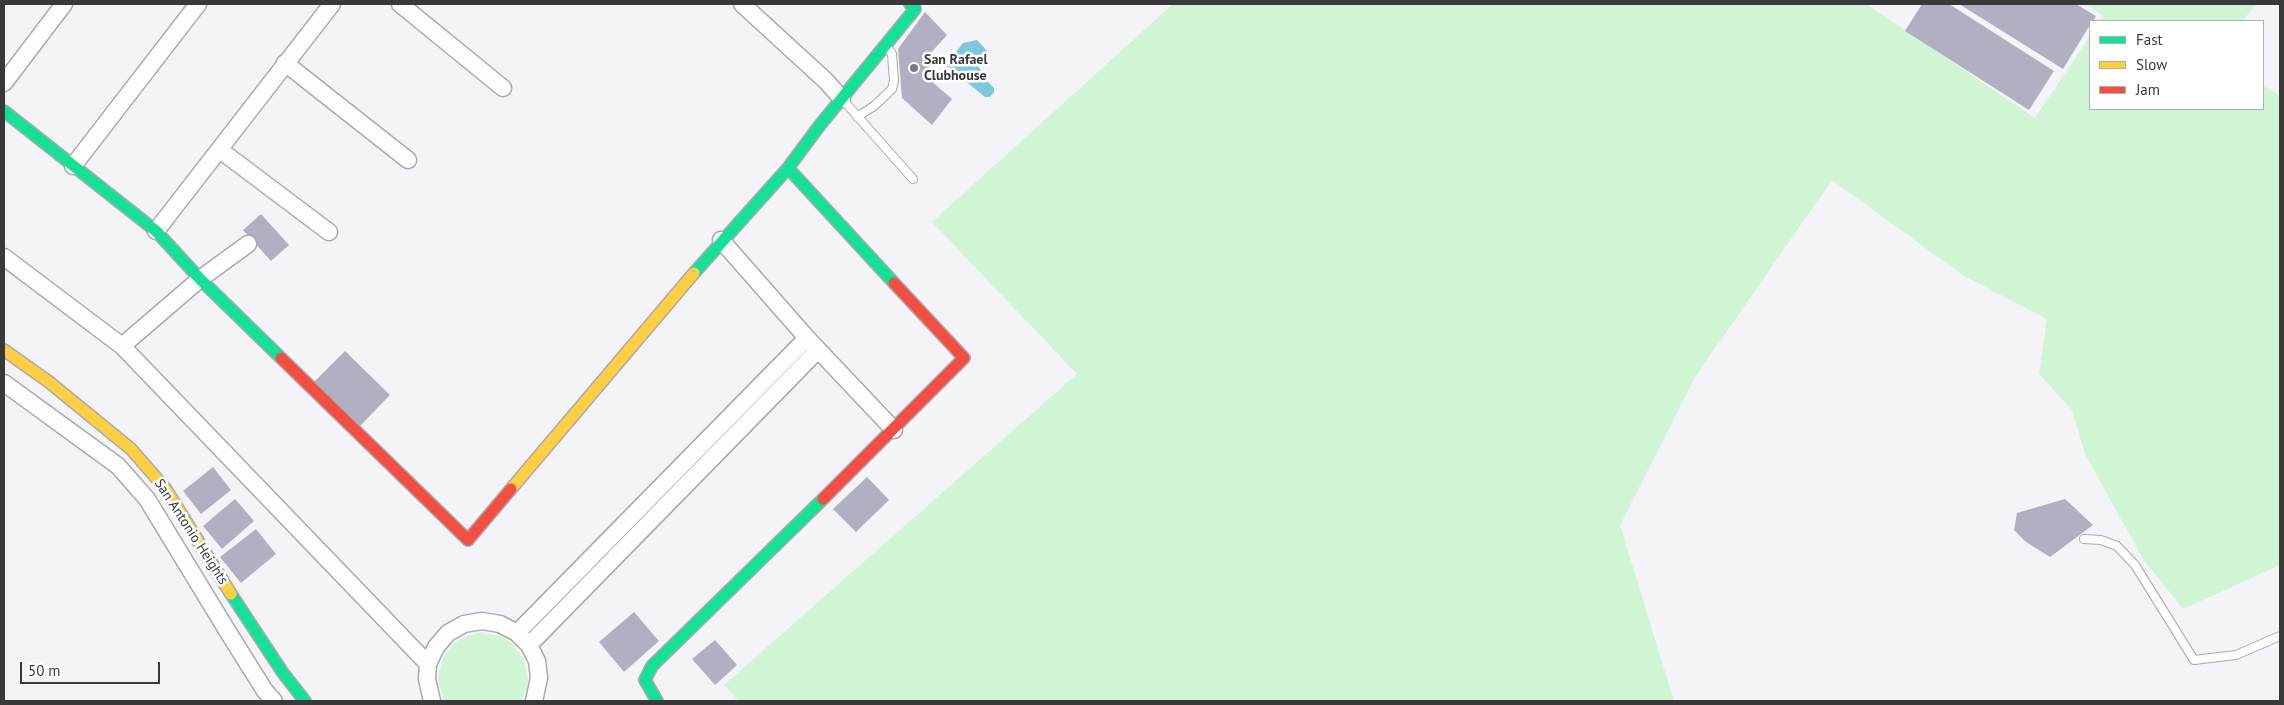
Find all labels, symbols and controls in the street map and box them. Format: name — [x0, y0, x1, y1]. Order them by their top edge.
legend — [2089, 20, 2264, 110]
text: Fast — [2136, 30, 2163, 49]
place label: San Rafael Clubhouse — [924, 52, 988, 84]
text: Slow — [2136, 55, 2167, 74]
marker: San Rafael Clubhouse — [908, 62, 920, 74]
text: Jam — [2136, 80, 2160, 99]
street label: San Antonio Heights — [151, 476, 231, 588]
scale bar — [22, 652, 162, 684]
text: 50 m — [28, 661, 61, 680]

